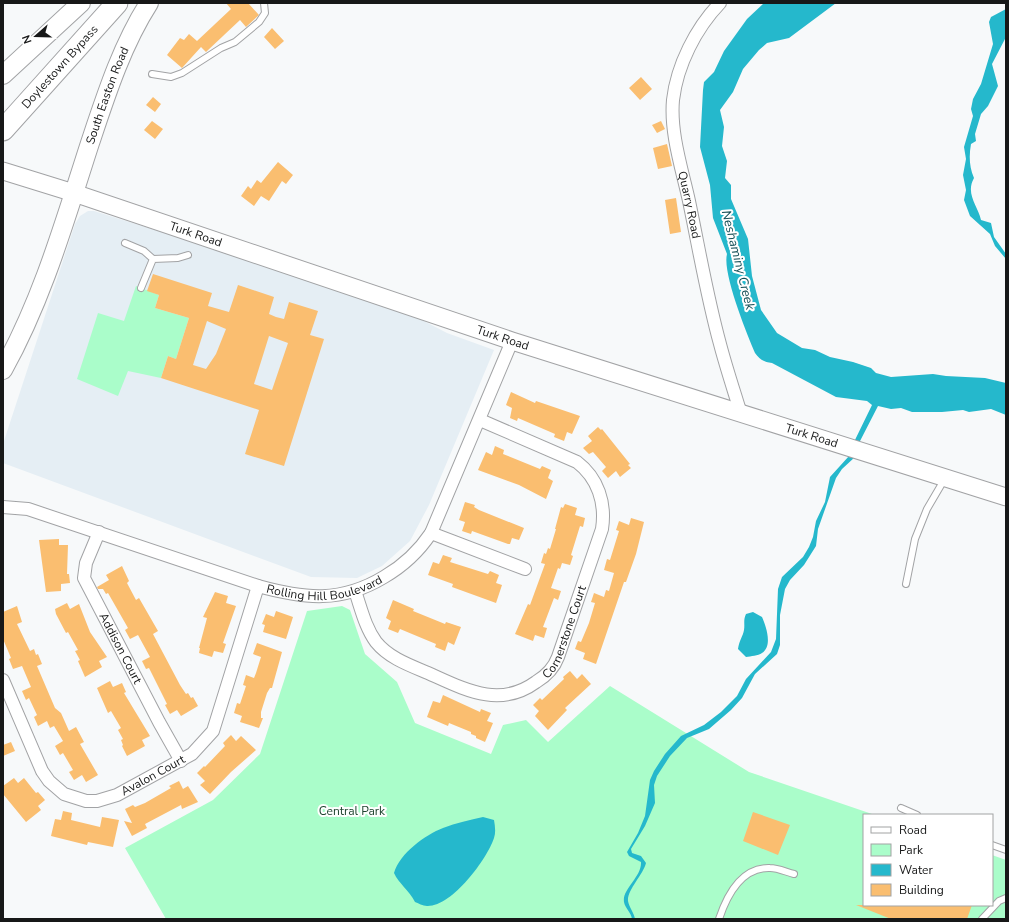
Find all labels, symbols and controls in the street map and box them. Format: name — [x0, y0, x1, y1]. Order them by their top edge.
north arrow — [16, 16, 56, 56]
street label: Doylestown Bypass — [18, 21, 102, 112]
text: N — [19, 33, 36, 46]
street label: South Easton Road — [82, 44, 132, 146]
street label: Quarry Road — [674, 169, 704, 240]
water label: Neshaminy Creek — [717, 208, 759, 312]
street label: Turk Road — [168, 218, 224, 250]
street label: Turk Road — [474, 322, 531, 354]
street label: Turk Road — [783, 420, 840, 451]
street label: Rolling Hill Boulevard — [265, 572, 385, 604]
street label: Cornerstone Court — [539, 583, 590, 682]
street label: Addison Court — [96, 610, 146, 687]
street label: Avalon Court — [118, 751, 189, 799]
park label: Central Park — [319, 803, 386, 819]
legend — [863, 814, 993, 906]
text: Road — [899, 822, 927, 838]
text: Park — [899, 842, 924, 858]
text: Water — [899, 862, 933, 878]
text: Building — [899, 882, 944, 898]

